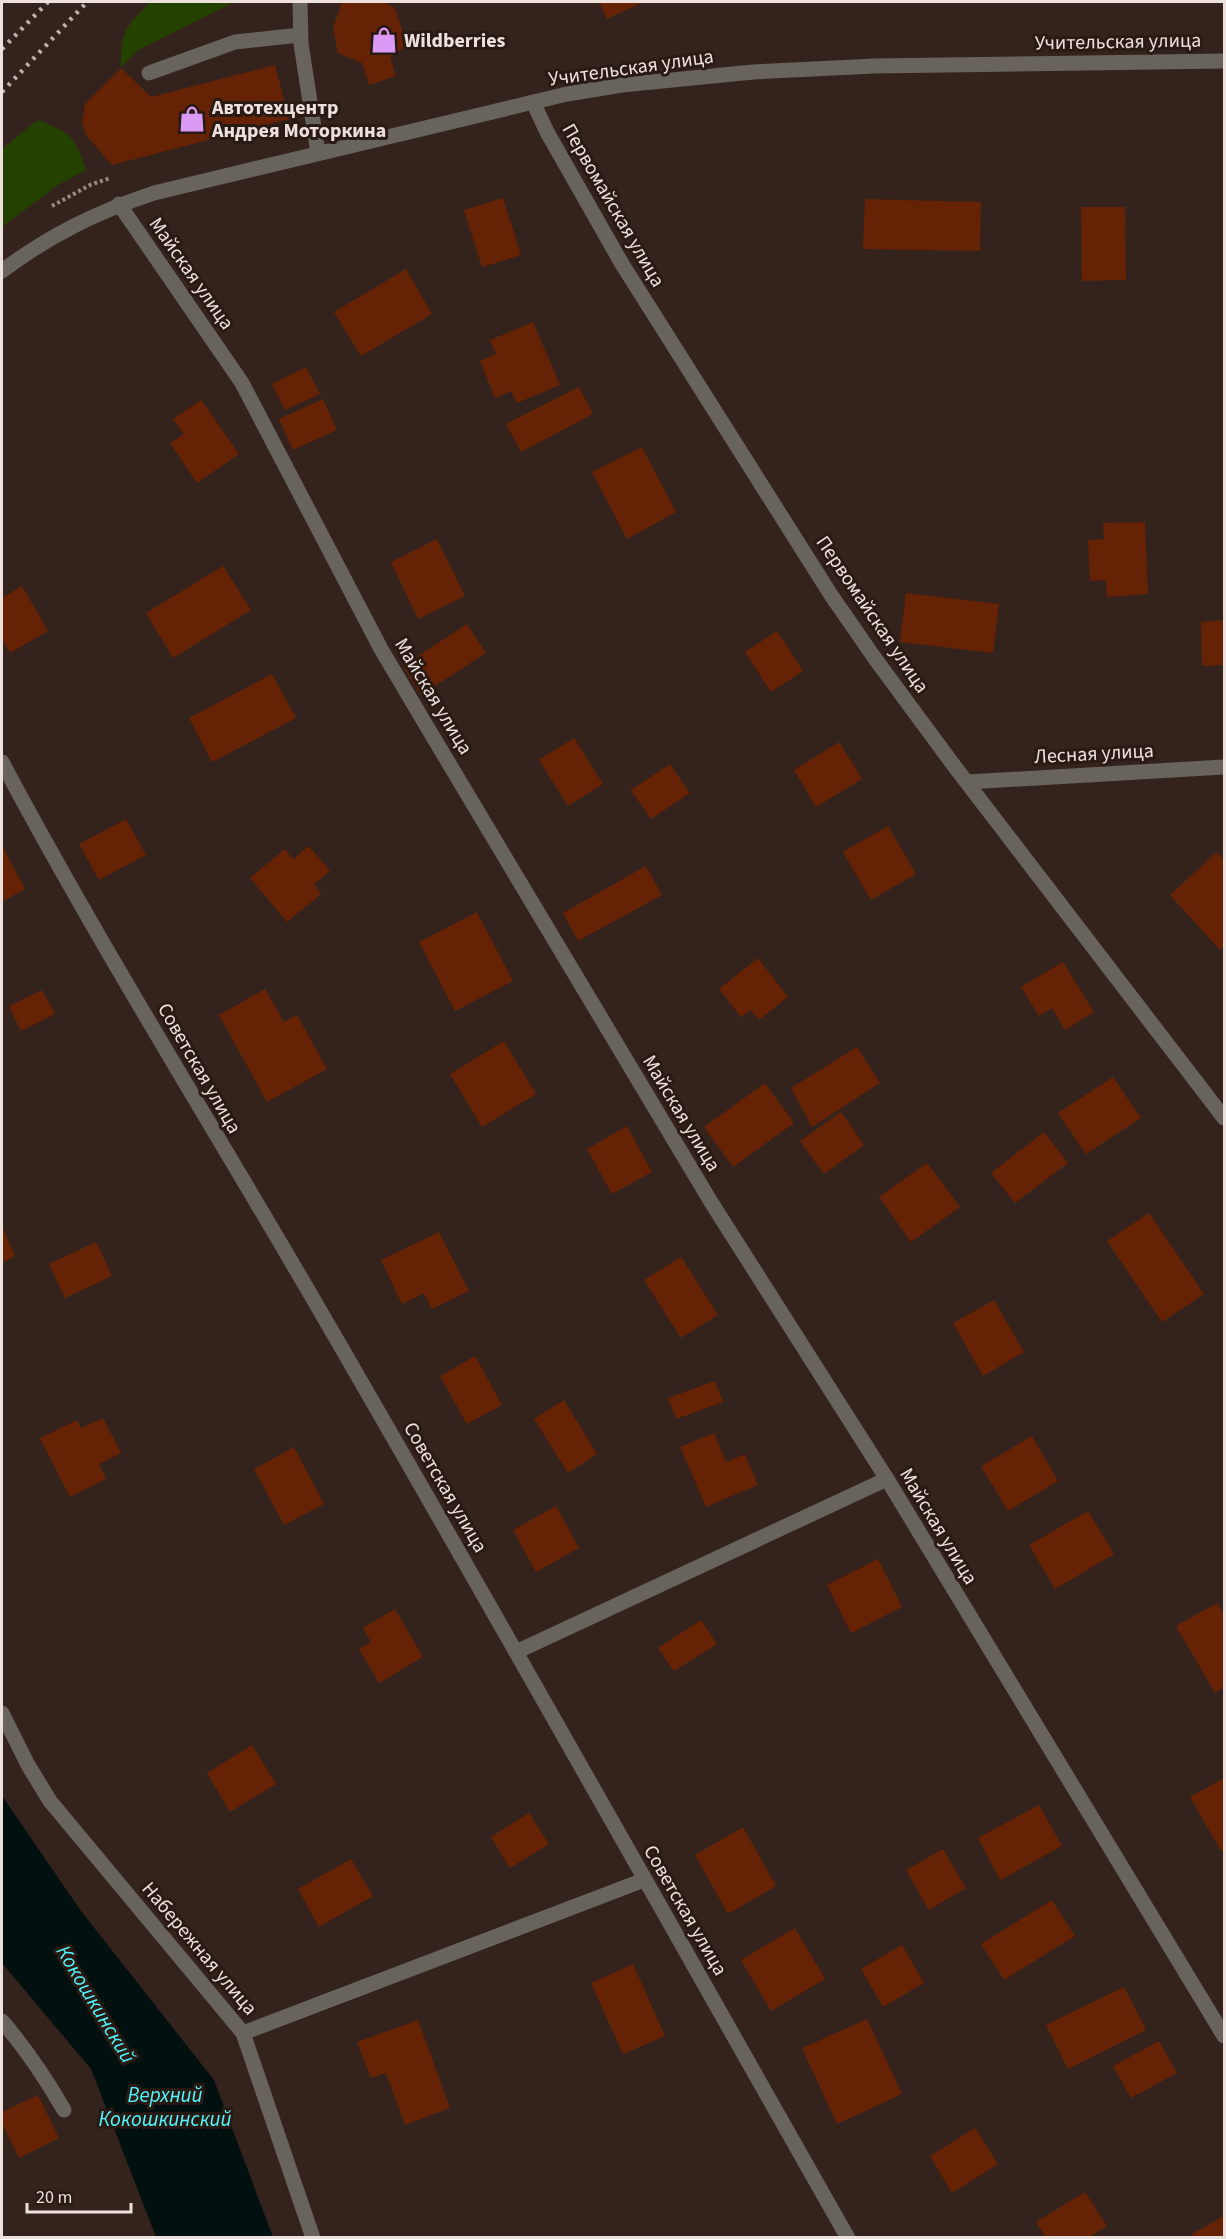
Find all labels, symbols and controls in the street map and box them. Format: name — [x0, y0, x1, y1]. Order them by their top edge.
shop icon: Wildberries — [369, 25, 399, 55]
place label: Wildberries — [404, 27, 506, 55]
street label: Учительская улица — [1035, 27, 1201, 57]
street label: Учительская улица — [547, 43, 715, 93]
place label: Автотехцентр Андрея Моторкина — [211, 94, 386, 145]
shop icon: Автотехцентр Андрея Моторкина — [177, 104, 207, 134]
street label: Первомайская улица — [555, 119, 671, 292]
street label: Майская улица — [142, 212, 240, 335]
street label: Первомайская улица — [809, 530, 935, 699]
street label: Майская улица — [387, 633, 479, 760]
street label: Лесная улица — [1034, 737, 1155, 771]
street label: Советская улица — [150, 998, 248, 1139]
street label: Майская улица — [635, 1050, 727, 1177]
street label: Советская улица — [396, 1417, 494, 1558]
street label: Майская улица — [892, 1463, 984, 1590]
street label: Советская улица — [636, 1840, 734, 1981]
street label: Набережная улица — [135, 1876, 264, 2021]
water label: Кокошкинский — [49, 1939, 143, 2069]
water label: Верхний Кокошкинский — [98, 2080, 232, 2134]
scale bar — [27, 2176, 130, 2214]
text: 20 m — [36, 2185, 72, 2210]

